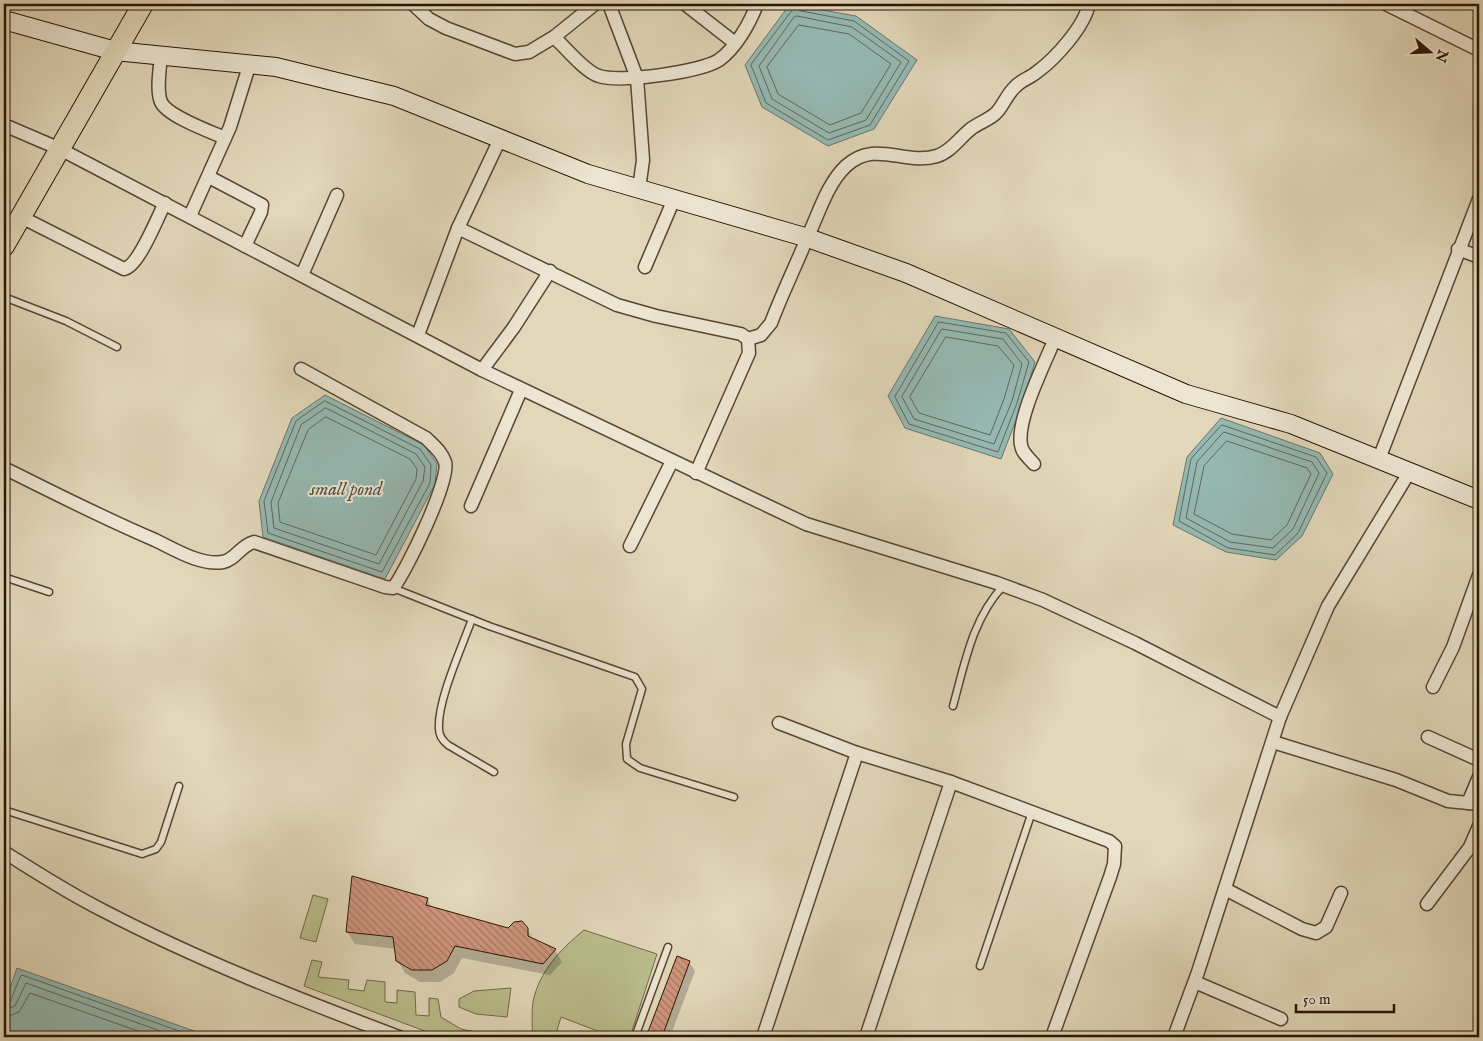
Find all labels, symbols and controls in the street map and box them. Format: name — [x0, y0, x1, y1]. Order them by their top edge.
north arrow — [1406, 28, 1456, 78]
text: N — [1431, 46, 1452, 65]
water label: small pond — [309, 478, 383, 502]
scale bar — [1296, 981, 1393, 1013]
text: 50 m — [1303, 990, 1331, 1009]

